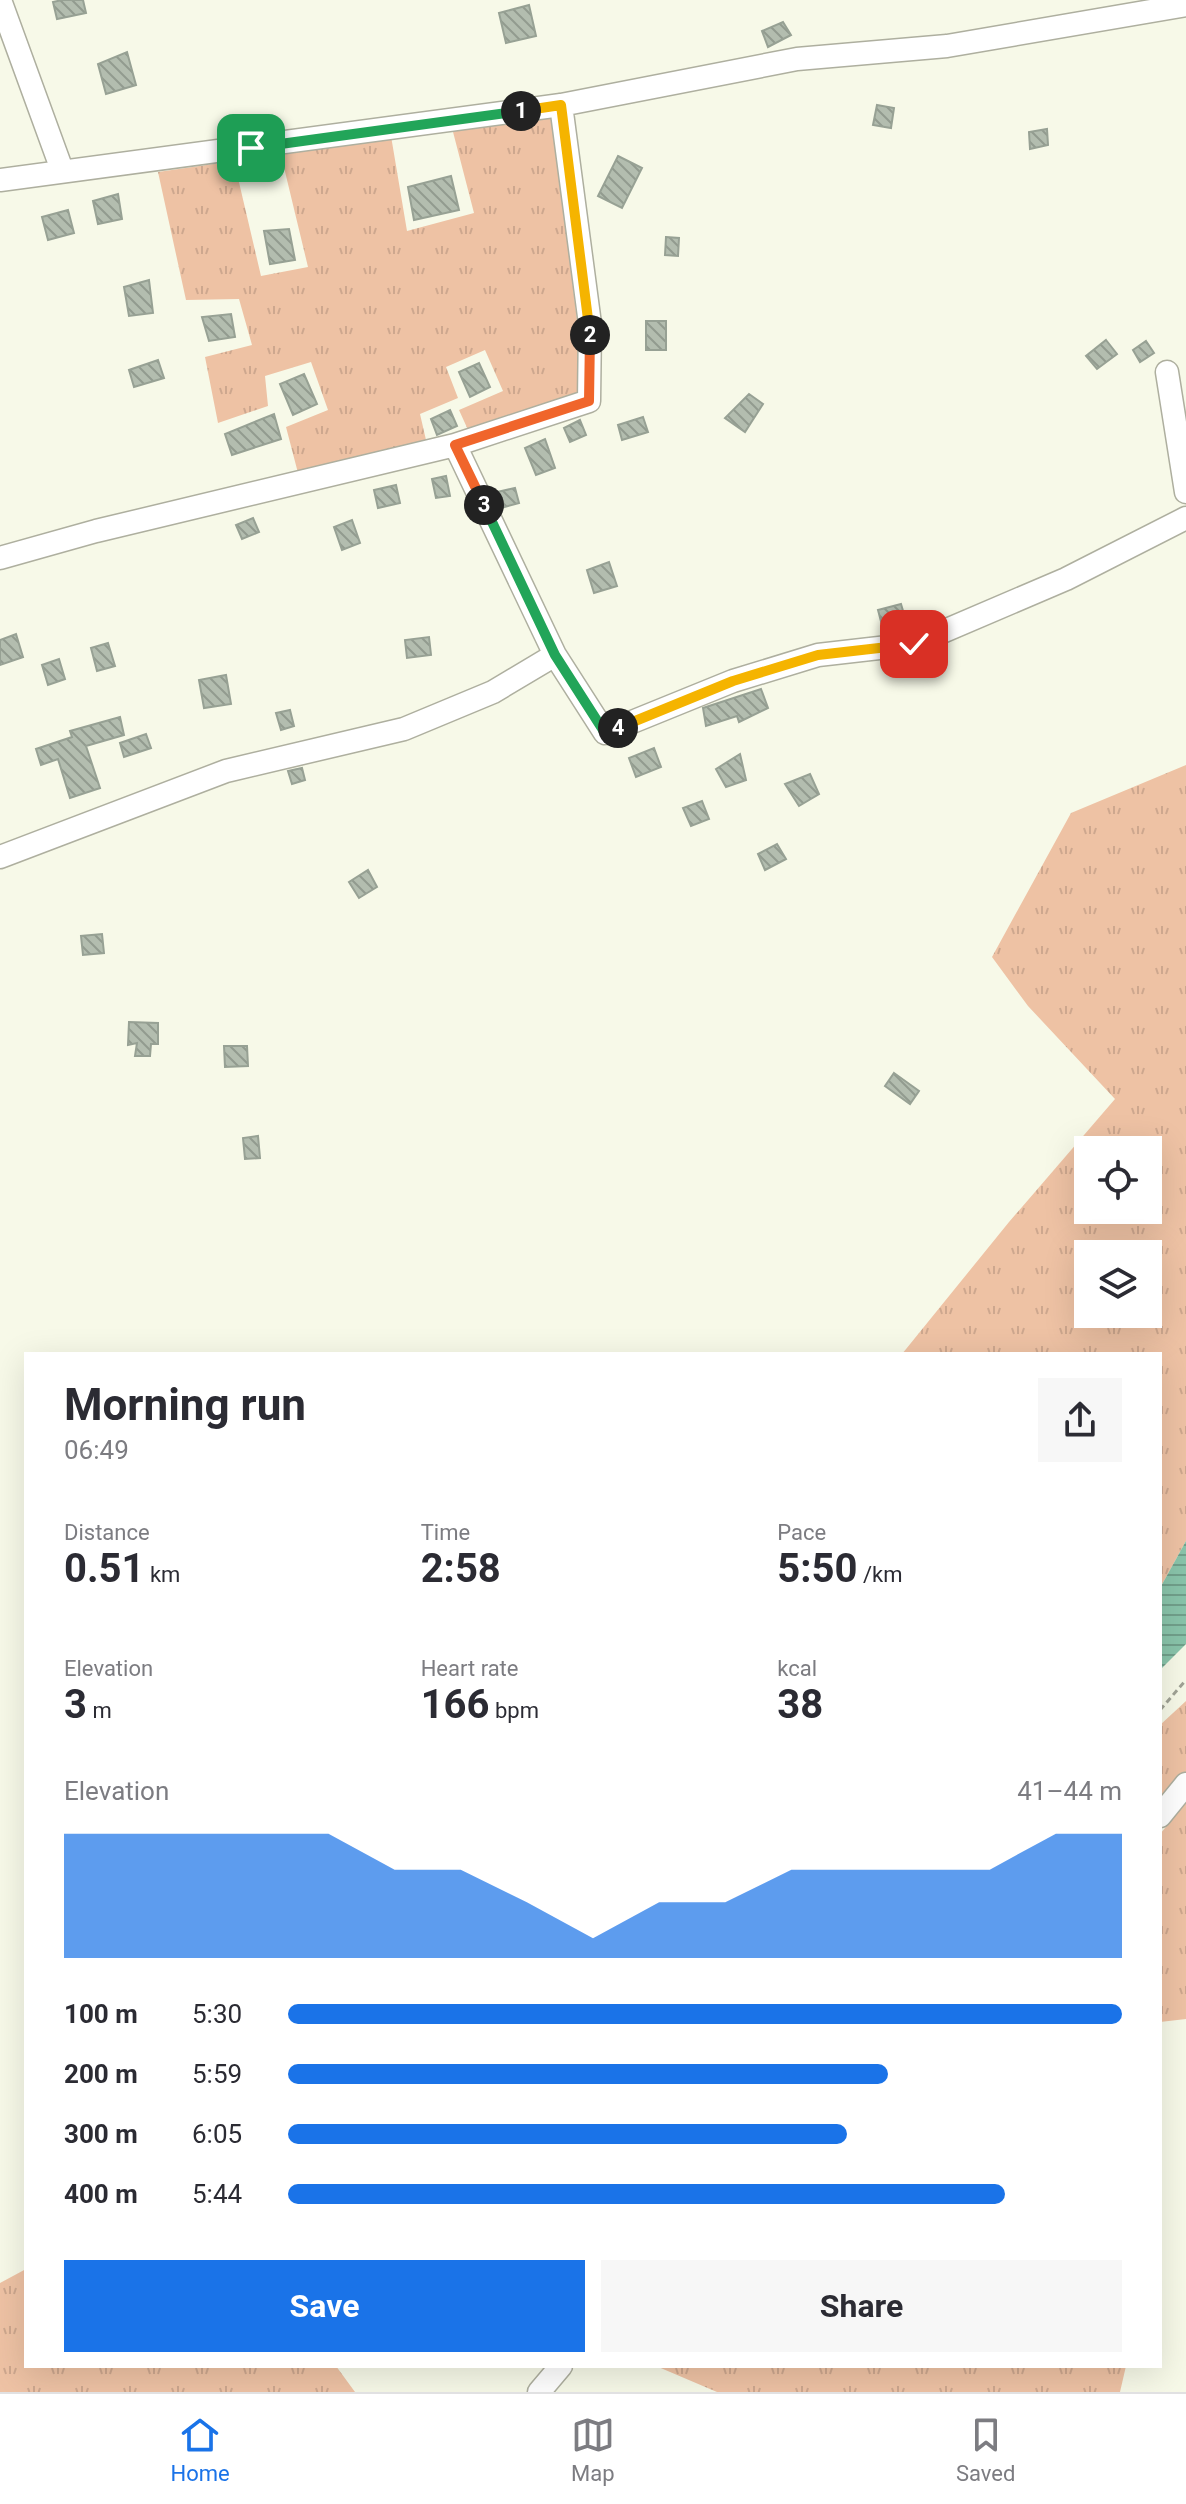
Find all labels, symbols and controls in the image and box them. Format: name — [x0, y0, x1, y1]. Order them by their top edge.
pin: 1 — [501, 91, 541, 131]
text: 1 — [515, 98, 527, 123]
pin — [217, 114, 285, 182]
icon: arrive — [229, 126, 273, 170]
pin: 2 — [570, 315, 610, 355]
text: 2 — [584, 322, 596, 347]
pin: 3 — [464, 485, 504, 525]
text: 3 — [478, 492, 490, 517]
pin — [880, 610, 948, 678]
icon: check — [892, 622, 936, 666]
pin: 4 — [598, 708, 638, 748]
text: 4 — [612, 715, 624, 740]
map controls — [1074, 1136, 1162, 1328]
button: locate — [1074, 1136, 1162, 1224]
button: layers — [1074, 1240, 1162, 1328]
button: share — [1038, 1378, 1122, 1462]
text: Morning run — [64, 1379, 306, 1431]
text: 06:49 — [64, 1435, 129, 1465]
text: Distance — [64, 1520, 150, 1545]
text: Time — [421, 1520, 470, 1545]
text: Pace — [777, 1520, 826, 1545]
text: 0.51 — [64, 1545, 144, 1592]
text: 2:58 — [421, 1545, 501, 1592]
text: 5:50 — [777, 1545, 857, 1592]
text: km — [144, 1562, 180, 1587]
text: /km — [857, 1562, 902, 1587]
text: Elevation — [64, 1656, 153, 1681]
text: Heart rate — [421, 1656, 519, 1681]
text: kcal — [777, 1656, 817, 1681]
text: 3 — [64, 1681, 87, 1728]
text: 166 — [421, 1681, 490, 1728]
text: 38 — [777, 1681, 823, 1728]
text: m — [87, 1698, 112, 1723]
text: bpm — [490, 1698, 539, 1723]
text: Elevation — [64, 1776, 169, 1806]
text: 41–44 m — [1017, 1776, 1122, 1806]
text: 100 m — [64, 1999, 138, 2029]
text: 5:30 — [192, 1999, 242, 2029]
text: 200 m — [64, 2059, 138, 2089]
text: 5:59 — [192, 2059, 242, 2089]
text: 300 m — [64, 2119, 138, 2149]
text: 6:05 — [192, 2119, 242, 2149]
text: 400 m — [64, 2179, 138, 2209]
text: 5:44 — [192, 2179, 242, 2209]
button: Save — [64, 2260, 585, 2352]
button: Share — [601, 2260, 1122, 2352]
tab: Home — [171, 2413, 230, 2486]
tab: Map — [571, 2413, 615, 2486]
tab: Saved — [956, 2413, 1015, 2486]

